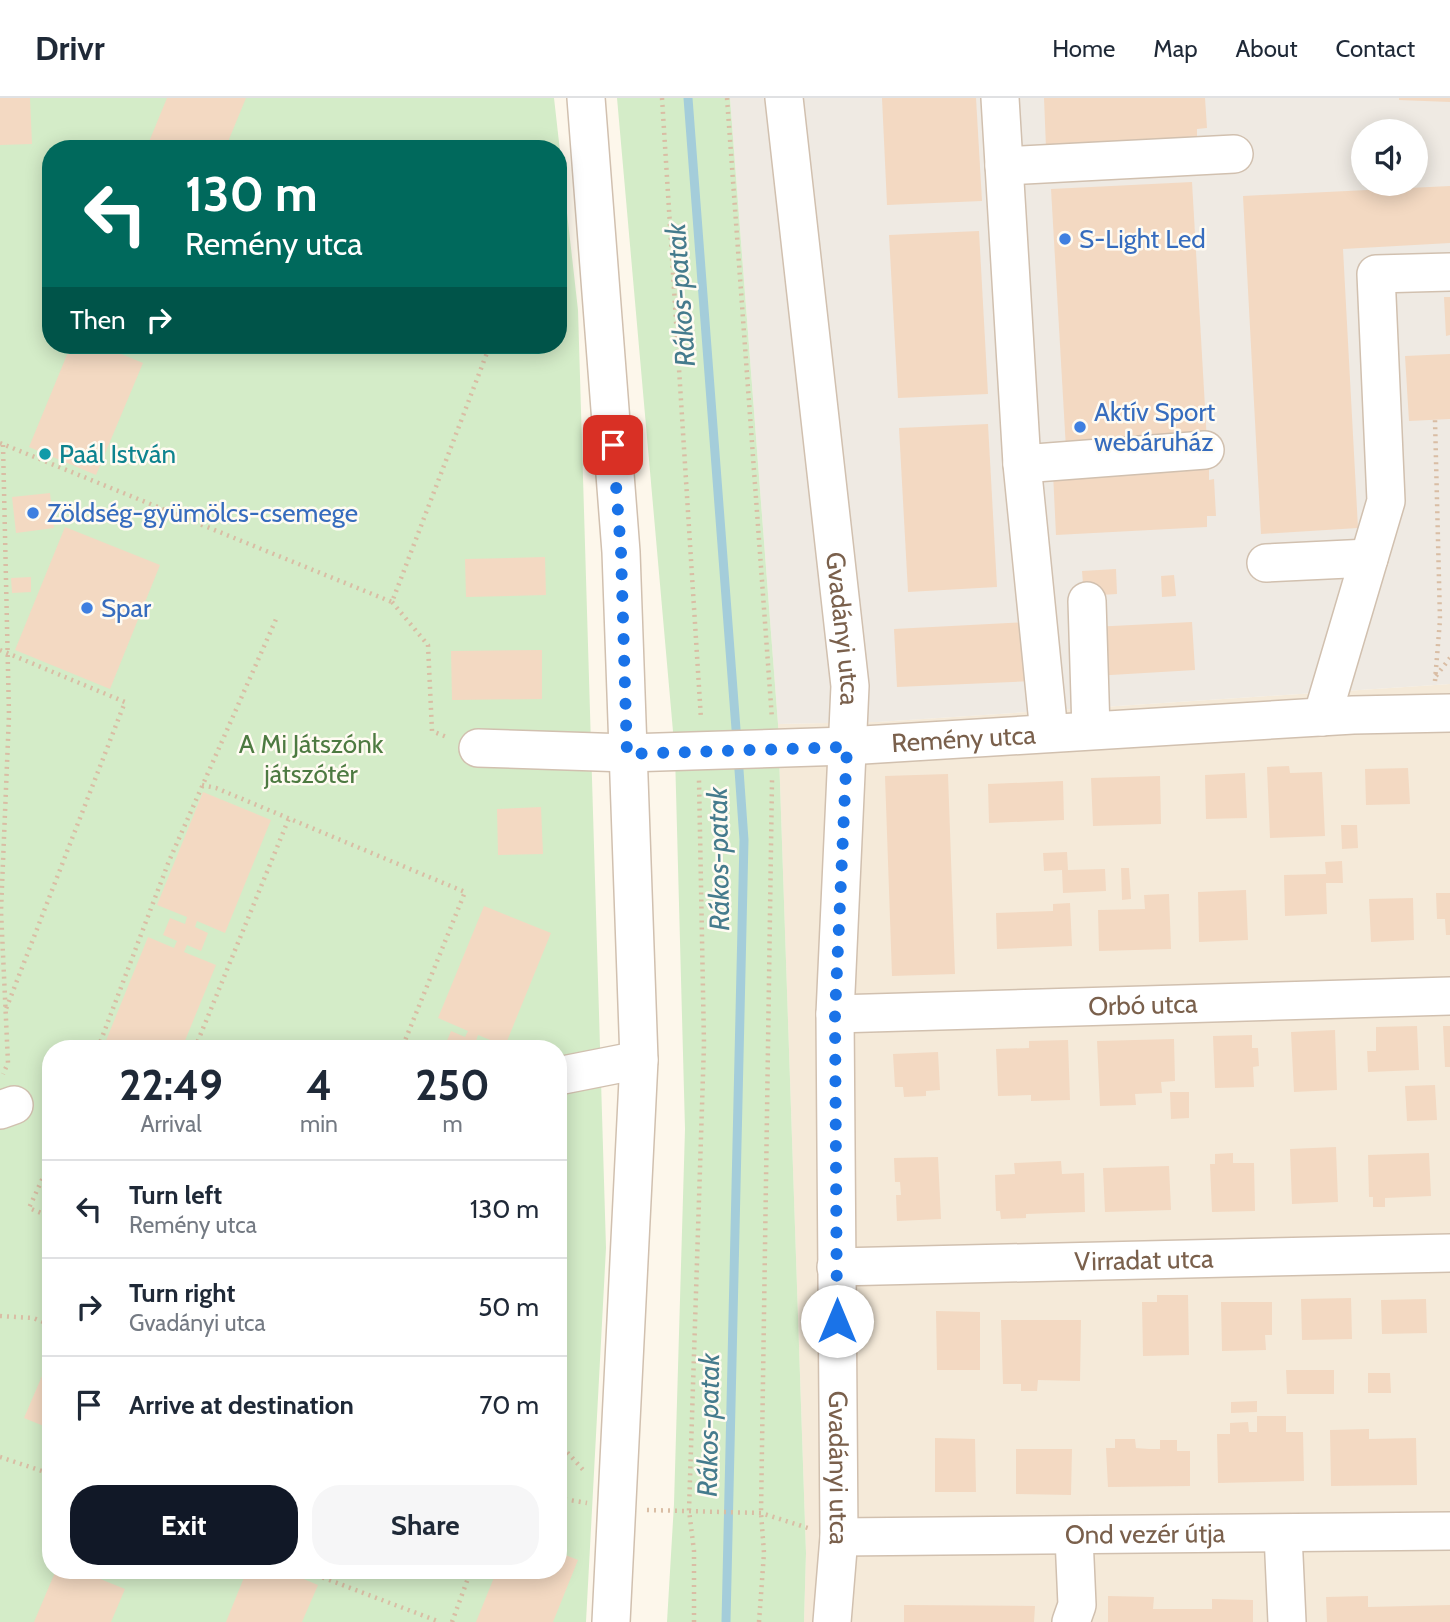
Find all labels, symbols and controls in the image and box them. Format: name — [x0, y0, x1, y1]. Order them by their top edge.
text: Drivr — [35, 28, 105, 68]
text: Home — [1052, 34, 1115, 63]
text: Map — [1153, 34, 1198, 63]
text: About — [1236, 34, 1298, 63]
text: Contact — [1336, 34, 1415, 63]
map controls — [1351, 119, 1428, 196]
button: sound — [1351, 119, 1428, 196]
text: 130 m — [185, 164, 318, 223]
icon: left — [70, 168, 161, 259]
water label: Rákos-patak — [658, 221, 702, 368]
place label: S-Light Led — [1079, 223, 1206, 255]
text: Remény utca — [185, 224, 363, 263]
marker: S-Light Led — [1057, 231, 1073, 247]
icon: right — [140, 301, 178, 339]
text: Then — [70, 304, 126, 336]
place label: Aktív Sport webáruház — [1094, 396, 1216, 458]
pin — [583, 415, 643, 475]
marker: Aktív Sport webáruház — [1072, 419, 1088, 435]
icon: arrive — [594, 426, 632, 464]
place label: Paál István — [59, 438, 176, 470]
marker: Paál István — [37, 446, 53, 462]
place label: Zöldség-gyümölcs-csemege — [47, 497, 358, 529]
marker: Zöldség-gyümölcs-csemege — [25, 505, 41, 521]
street label: Gvadányi utca — [819, 550, 866, 707]
place label: Spar — [101, 592, 152, 624]
marker: Spar — [79, 600, 95, 616]
street label: Remény utca — [891, 718, 1037, 759]
park label: A Mi Játszónk játszótér — [239, 728, 384, 790]
water label: Rákos-patak — [700, 786, 736, 931]
street label: Orbó utca — [1088, 987, 1198, 1023]
text: 22:49 — [119, 1059, 223, 1111]
text: 4 — [306, 1059, 332, 1111]
text: 250 — [415, 1059, 490, 1111]
text: Arrival — [140, 1110, 202, 1138]
text: min — [300, 1110, 338, 1138]
text: m — [442, 1110, 463, 1138]
text: Turn left — [129, 1179, 222, 1211]
icon: left — [70, 1190, 108, 1228]
text: 130 m — [470, 1193, 539, 1225]
text: Remény utca — [129, 1211, 257, 1239]
street label: Virradat utca — [1074, 1242, 1214, 1278]
text: Turn right — [129, 1277, 235, 1309]
position arrow — [800, 1284, 874, 1358]
icon: right — [70, 1288, 108, 1326]
text: 50 m — [478, 1291, 539, 1323]
text: Gvadányi utca — [129, 1309, 266, 1337]
water label: Rákos-patak — [690, 1352, 726, 1497]
icon: arrive — [70, 1386, 108, 1424]
text: Arrive at destination — [129, 1389, 354, 1421]
text: 70 m — [479, 1389, 539, 1421]
street label: Gvadányi utca — [822, 1391, 855, 1547]
button: Exit — [70, 1485, 298, 1565]
button: Share — [312, 1485, 539, 1565]
street label: Ond vezér útja — [1065, 1517, 1226, 1551]

